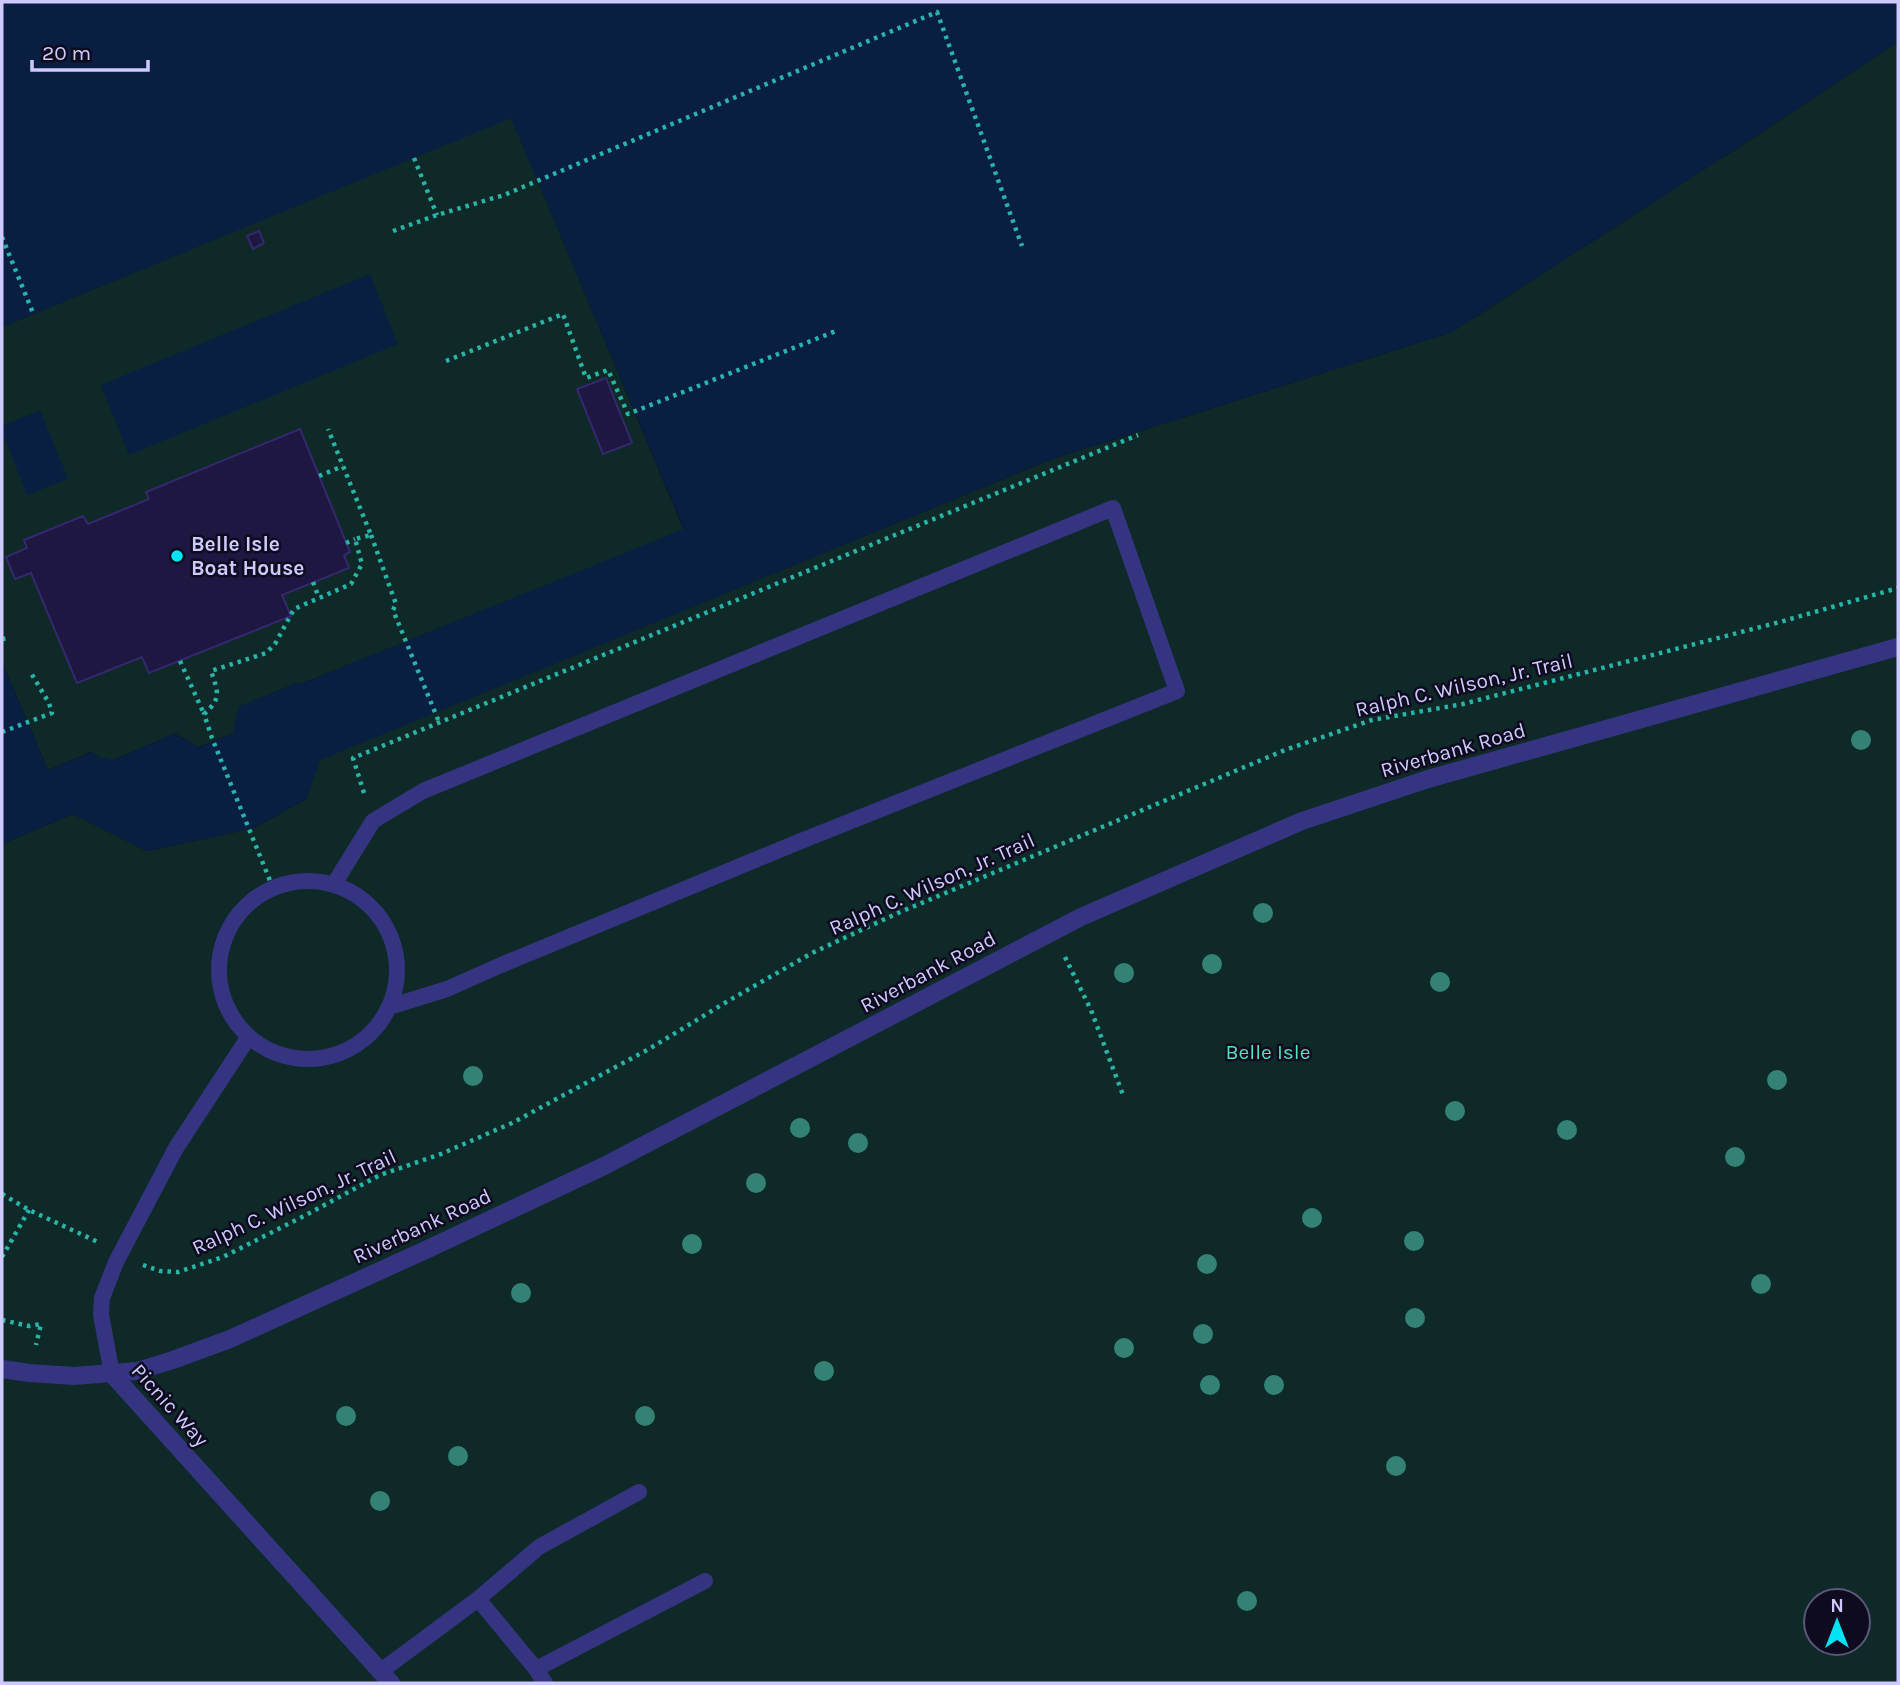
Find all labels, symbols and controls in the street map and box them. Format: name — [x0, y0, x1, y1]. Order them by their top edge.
scale bar — [32, 28, 147, 72]
text: 20 m — [42, 41, 91, 65]
place label: Belle Isle Boat House — [191, 532, 304, 580]
marker: Belle Isle Boat House — [169, 548, 185, 564]
street label: Ralph C. Wilson, Jr. Trail — [1353, 648, 1575, 722]
street label: Riverbank Road — [1378, 718, 1528, 782]
street label: Ralph C. Wilson, Jr. Trail — [826, 828, 1038, 940]
street label: Riverbank Road — [856, 926, 1000, 1018]
park label: Belle Isle — [1226, 1040, 1310, 1064]
street label: Ralph C. Wilson, Jr. Trail — [188, 1144, 400, 1260]
street label: Riverbank Road — [349, 1183, 495, 1269]
street label: Picnic Way — [127, 1359, 213, 1451]
north arrow — [1802, 1587, 1872, 1657]
text: N — [1830, 1595, 1844, 1617]

